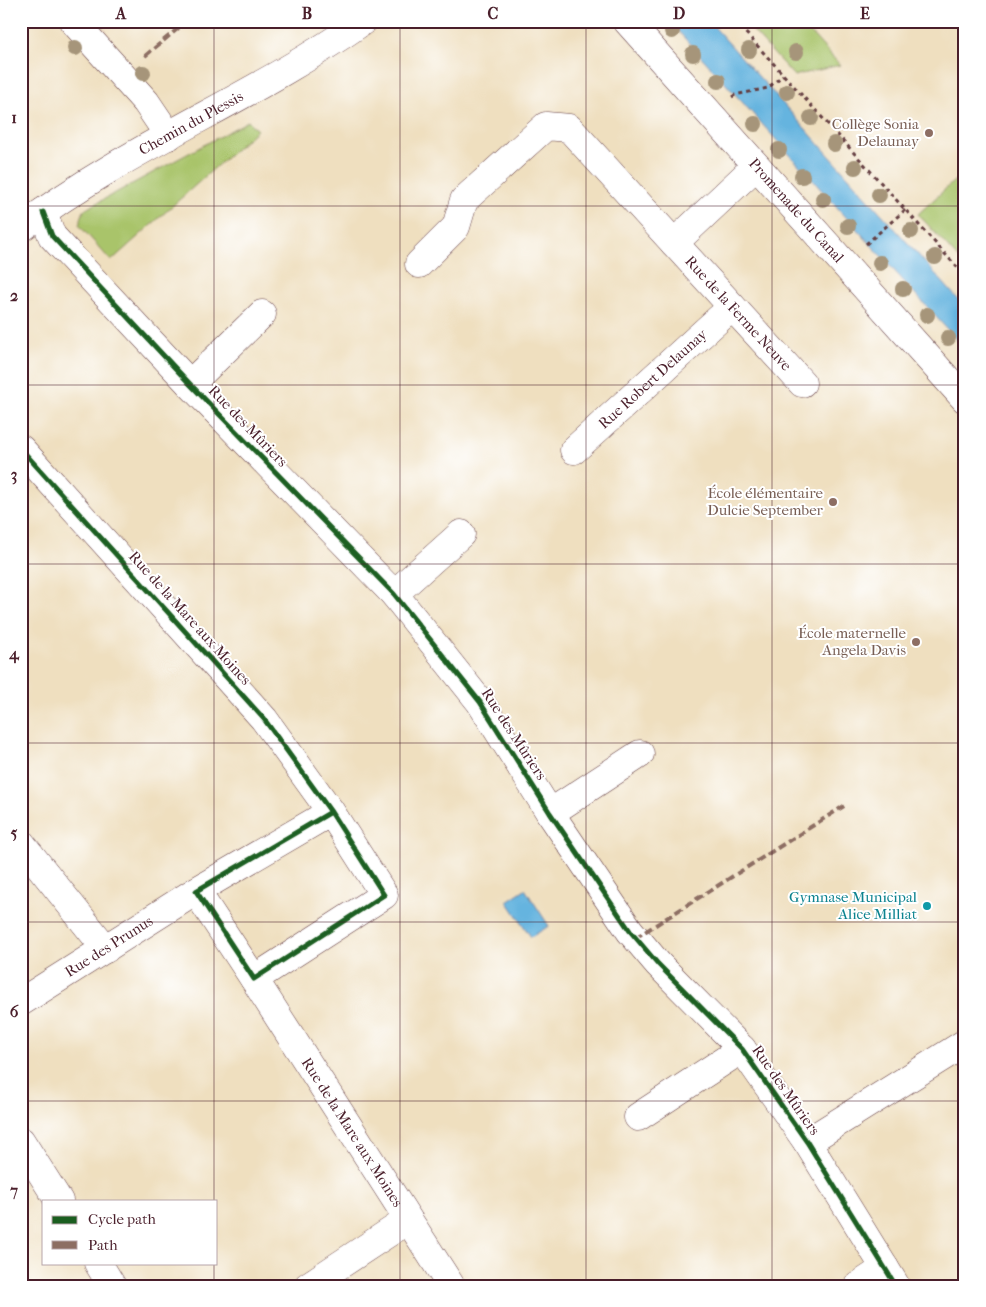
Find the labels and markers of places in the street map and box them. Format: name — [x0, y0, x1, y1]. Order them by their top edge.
place label: Collège Sonia Delaunay — [832, 115, 920, 150]
marker: Collège Sonia Delaunay — [923, 127, 935, 139]
place label: École élémentaire Dulcie September — [707, 484, 824, 519]
marker: École élémentaire Dulcie September — [827, 496, 839, 508]
place label: École maternelle Angela Davis — [798, 624, 907, 659]
marker: École maternelle Angela Davis — [910, 636, 922, 648]
place label: Gymnase Municipal Alice Milliat — [789, 888, 918, 923]
marker: Gymnase Municipal Alice Milliat — [921, 900, 933, 912]

